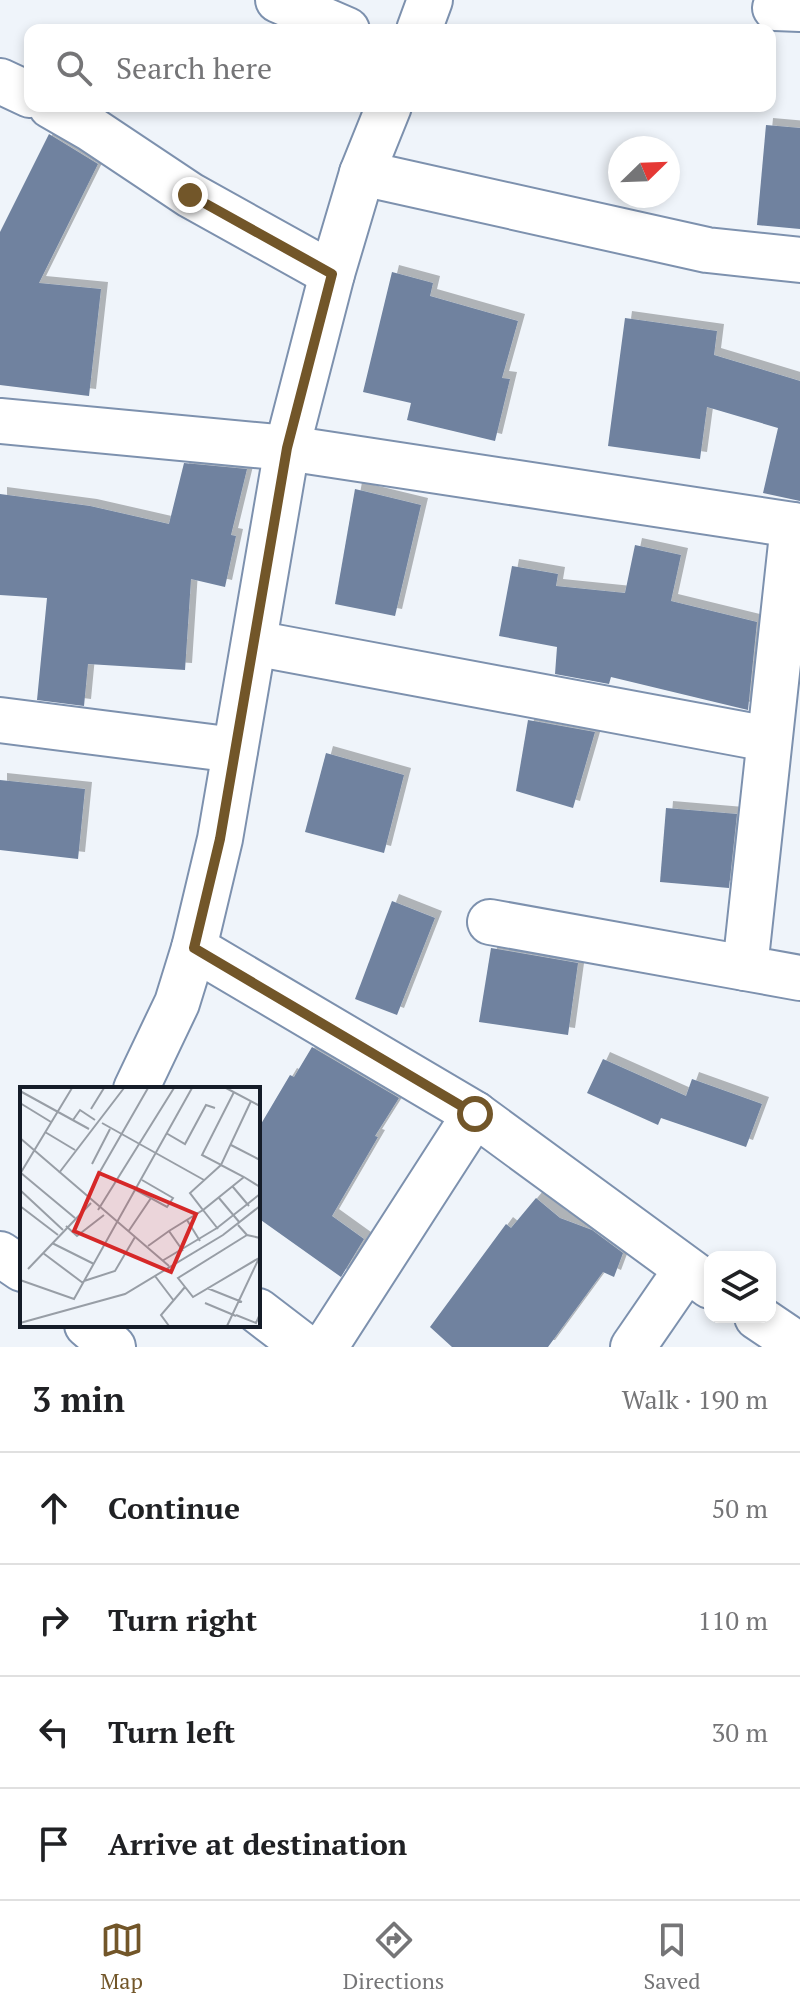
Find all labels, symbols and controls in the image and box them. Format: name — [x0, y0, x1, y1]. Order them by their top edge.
search box — [24, 24, 776, 112]
icon: search — [52, 46, 96, 90]
text: Search here — [116, 48, 272, 88]
north arrow — [608, 136, 680, 208]
route end — [172, 177, 208, 213]
inset map — [20, 1087, 260, 1327]
route start — [457, 1096, 493, 1132]
map controls — [704, 1251, 776, 1323]
button: layers — [704, 1251, 776, 1323]
text: 3 min — [32, 1377, 125, 1422]
text: Walk · 190 m — [622, 1382, 768, 1416]
icon: ahead — [32, 1486, 76, 1530]
text: Continue — [108, 1488, 240, 1528]
text: 50 m — [712, 1491, 768, 1525]
icon: right — [32, 1598, 76, 1642]
text: Turn right — [108, 1600, 257, 1640]
text: 110 m — [698, 1603, 768, 1637]
icon: left — [32, 1710, 76, 1754]
text: Turn left — [108, 1712, 235, 1752]
text: 30 m — [712, 1715, 768, 1749]
icon: arrive — [32, 1822, 76, 1866]
text: Arrive at destination — [108, 1824, 407, 1864]
tab: Map — [100, 1918, 144, 1995]
tab: Directions — [343, 1918, 444, 1995]
tab: Saved — [643, 1918, 700, 1995]

